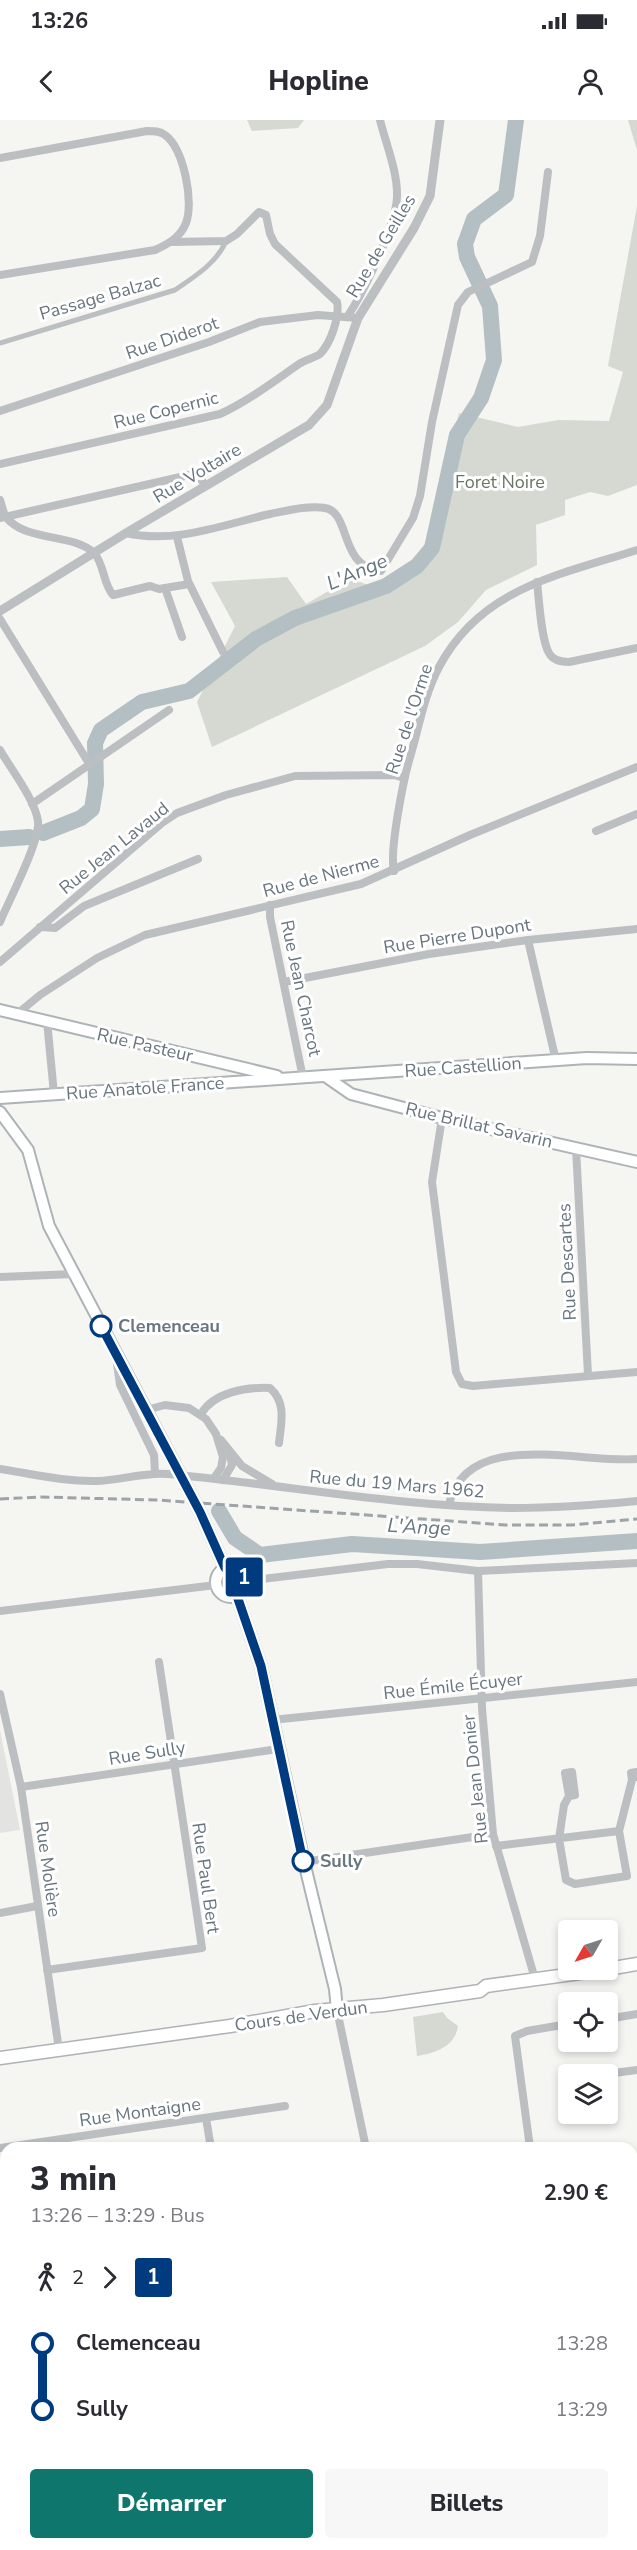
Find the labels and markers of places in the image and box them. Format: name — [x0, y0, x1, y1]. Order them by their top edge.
place label: Clemenceau — [118, 1314, 220, 1338]
marker: Clemenceau — [90, 1315, 112, 1337]
place label: Sully — [320, 1849, 363, 1873]
marker: Sully — [292, 1850, 314, 1872]

